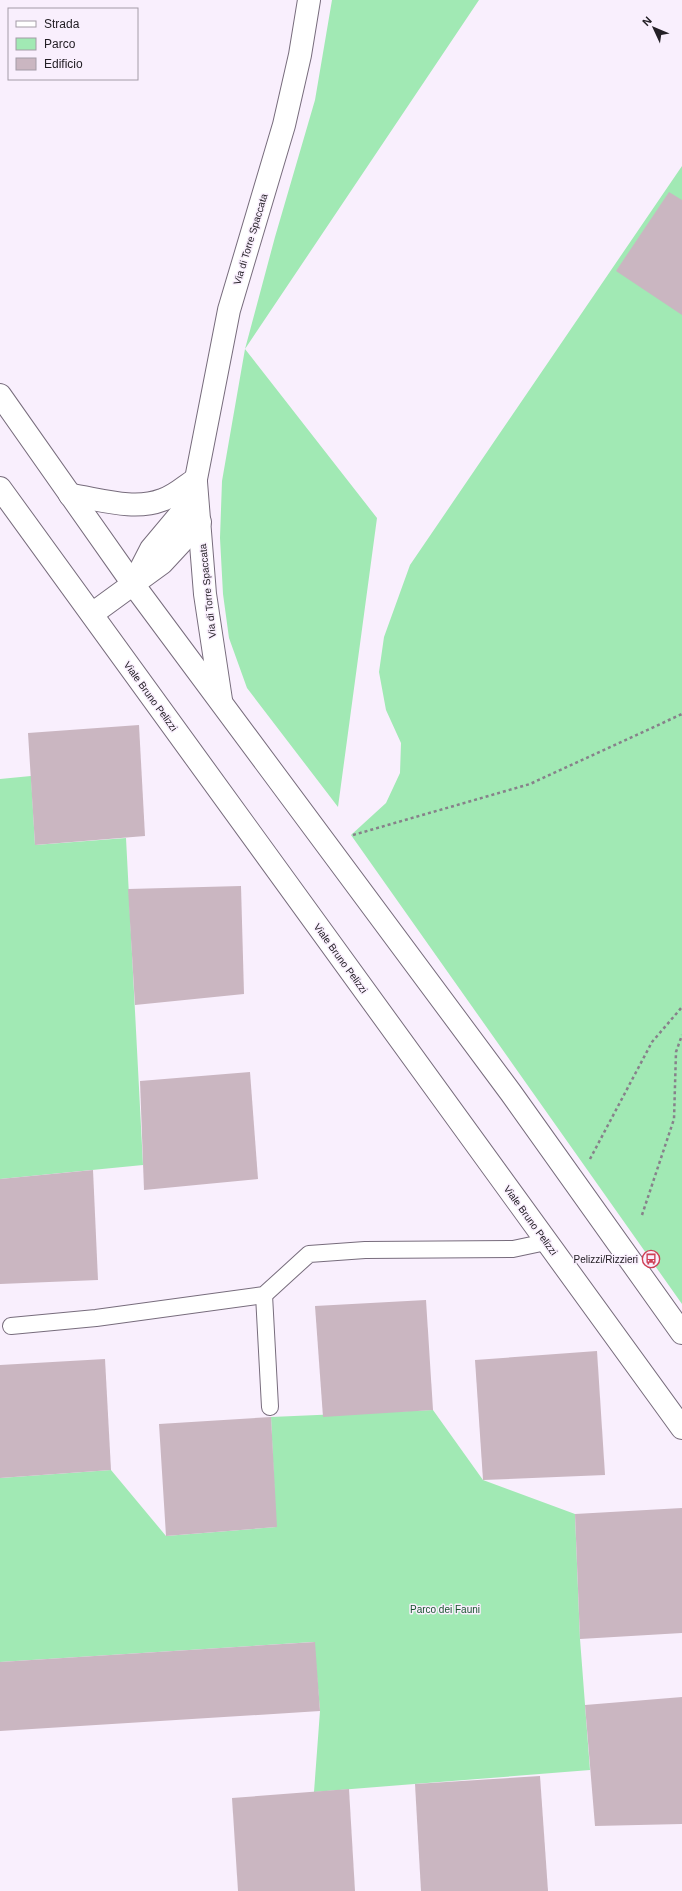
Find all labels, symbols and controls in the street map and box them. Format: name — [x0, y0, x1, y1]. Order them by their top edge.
legend — [8, 8, 138, 80]
north arrow — [634, 8, 674, 48]
text: N — [640, 14, 654, 28]
text: Strada — [44, 17, 80, 31]
text: Parco — [44, 37, 76, 51]
text: Edificio — [44, 57, 83, 71]
street label: Via di Torre Spaccata — [231, 192, 270, 286]
street label: Via di Torre Spaccata — [197, 543, 218, 639]
street label: Viale Bruno Pelizzi — [122, 659, 179, 733]
street label: Viale Bruno Pelizzi — [312, 921, 369, 995]
street label: Viale Bruno Pelizzi — [502, 1183, 559, 1257]
bus stop icon: Pelizzi/Rizzieri — [641, 1249, 661, 1269]
place label: Pelizzi/Rizzieri — [574, 1254, 638, 1265]
park label: Parco dei Fauni — [410, 1604, 480, 1615]

